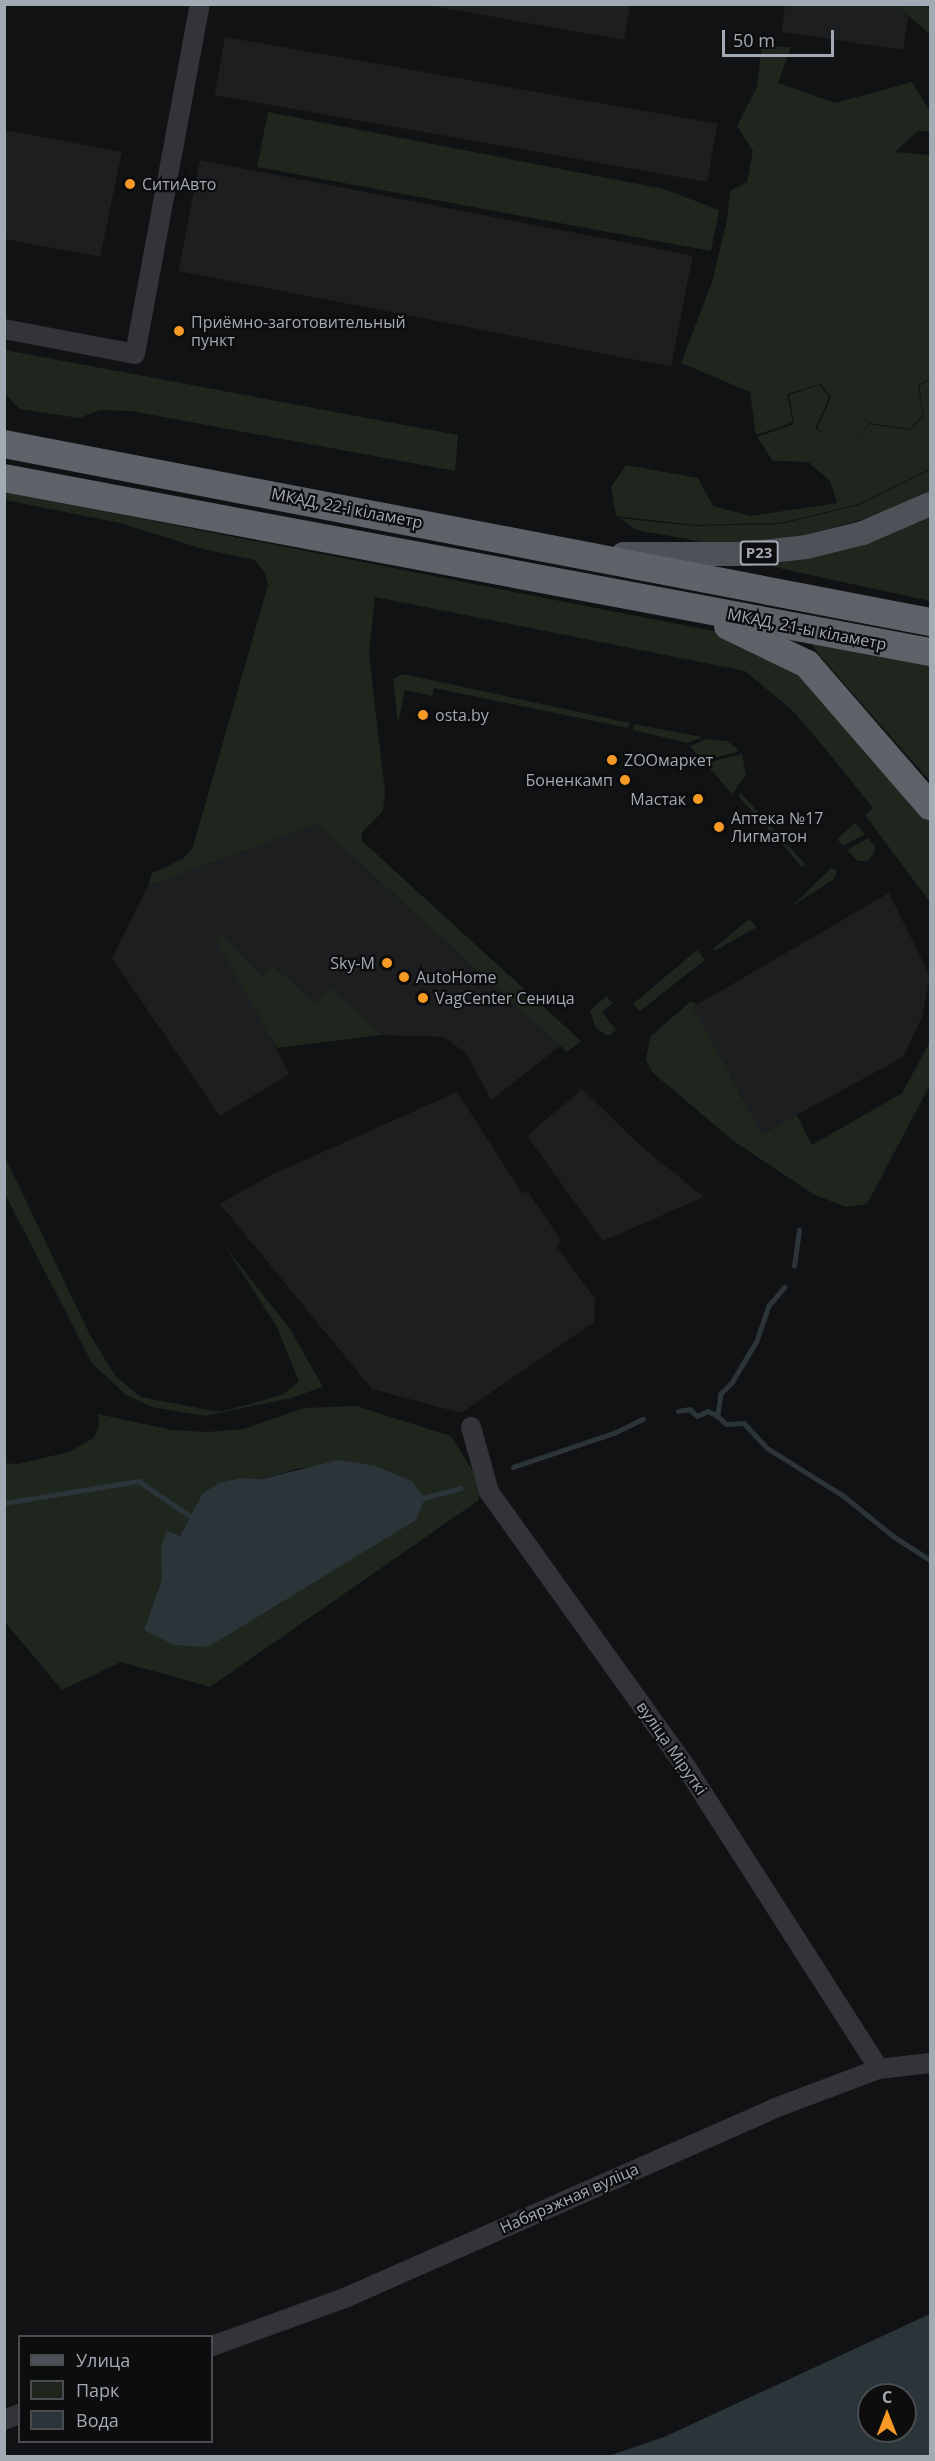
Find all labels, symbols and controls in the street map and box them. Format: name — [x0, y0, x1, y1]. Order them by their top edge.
scale bar — [725, 18, 838, 56]
text: 50 m — [733, 28, 775, 52]
place label: СитиАвто — [142, 174, 216, 194]
marker: СитиАвто — [123, 177, 137, 191]
place label: Приёмно-заготовительный пункт — [191, 312, 406, 350]
marker: Приёмно-заготовительный пункт — [172, 324, 186, 338]
street label: МКАД, 22-і кіламетр — [270, 484, 424, 532]
road number: Р23 — [740, 541, 778, 565]
street label: МКАД, 21-ы кіламетр — [726, 604, 888, 654]
place label: osta.by — [435, 705, 489, 725]
marker: osta.by — [416, 708, 430, 722]
place label: ZOOмаркет — [624, 750, 713, 770]
marker: ZOOмаркет — [605, 753, 619, 767]
place label: Боненкамп — [526, 770, 613, 790]
marker: Боненкамп — [618, 773, 632, 787]
place label: Мастак — [630, 789, 686, 809]
marker: Мастак — [691, 792, 705, 806]
place label: Аптека №17 Лигматон — [731, 808, 823, 846]
marker: Аптека №17 Лигматон — [712, 820, 726, 834]
place label: Sky-M — [330, 953, 375, 973]
marker: Sky-M — [380, 956, 394, 970]
place label: AutoHome — [416, 967, 496, 987]
marker: AutoHome — [397, 970, 411, 984]
place label: VagCenter Сеница — [435, 988, 575, 1008]
marker: VagCenter Сеница — [416, 991, 430, 1005]
street label: вуліца Міруткі — [633, 1698, 711, 1798]
street label: Набярэжная вуліца — [497, 2159, 641, 2237]
legend — [18, 2335, 213, 2443]
text: Улица — [76, 2348, 130, 2372]
text: Парк — [76, 2378, 119, 2402]
north arrow — [857, 2383, 917, 2443]
text: С — [882, 2386, 892, 2408]
text: Вода — [76, 2408, 119, 2432]

